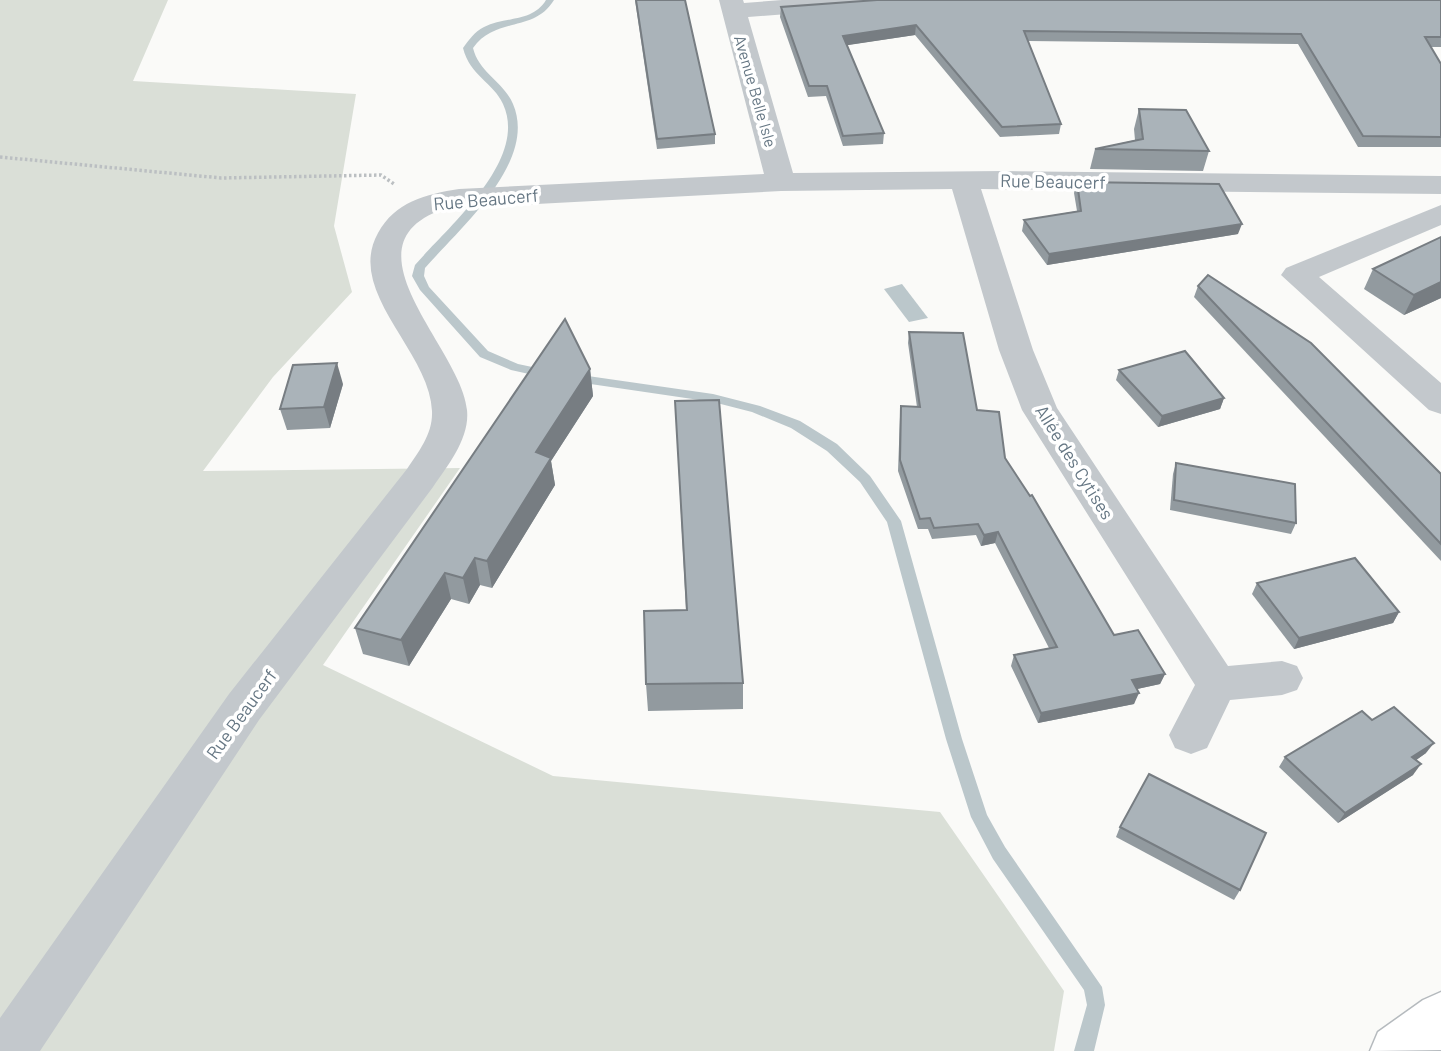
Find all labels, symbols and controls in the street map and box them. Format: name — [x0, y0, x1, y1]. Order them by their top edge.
street label: Avenue Belle Isle — [731, 33, 781, 149]
street label: Rue Beaucerf — [1000, 169, 1106, 193]
street label: Rue Beaucerf — [432, 183, 540, 215]
street label: Allée des Cytises — [1031, 401, 1119, 523]
street label: Rue Beaucerf — [201, 665, 281, 763]

